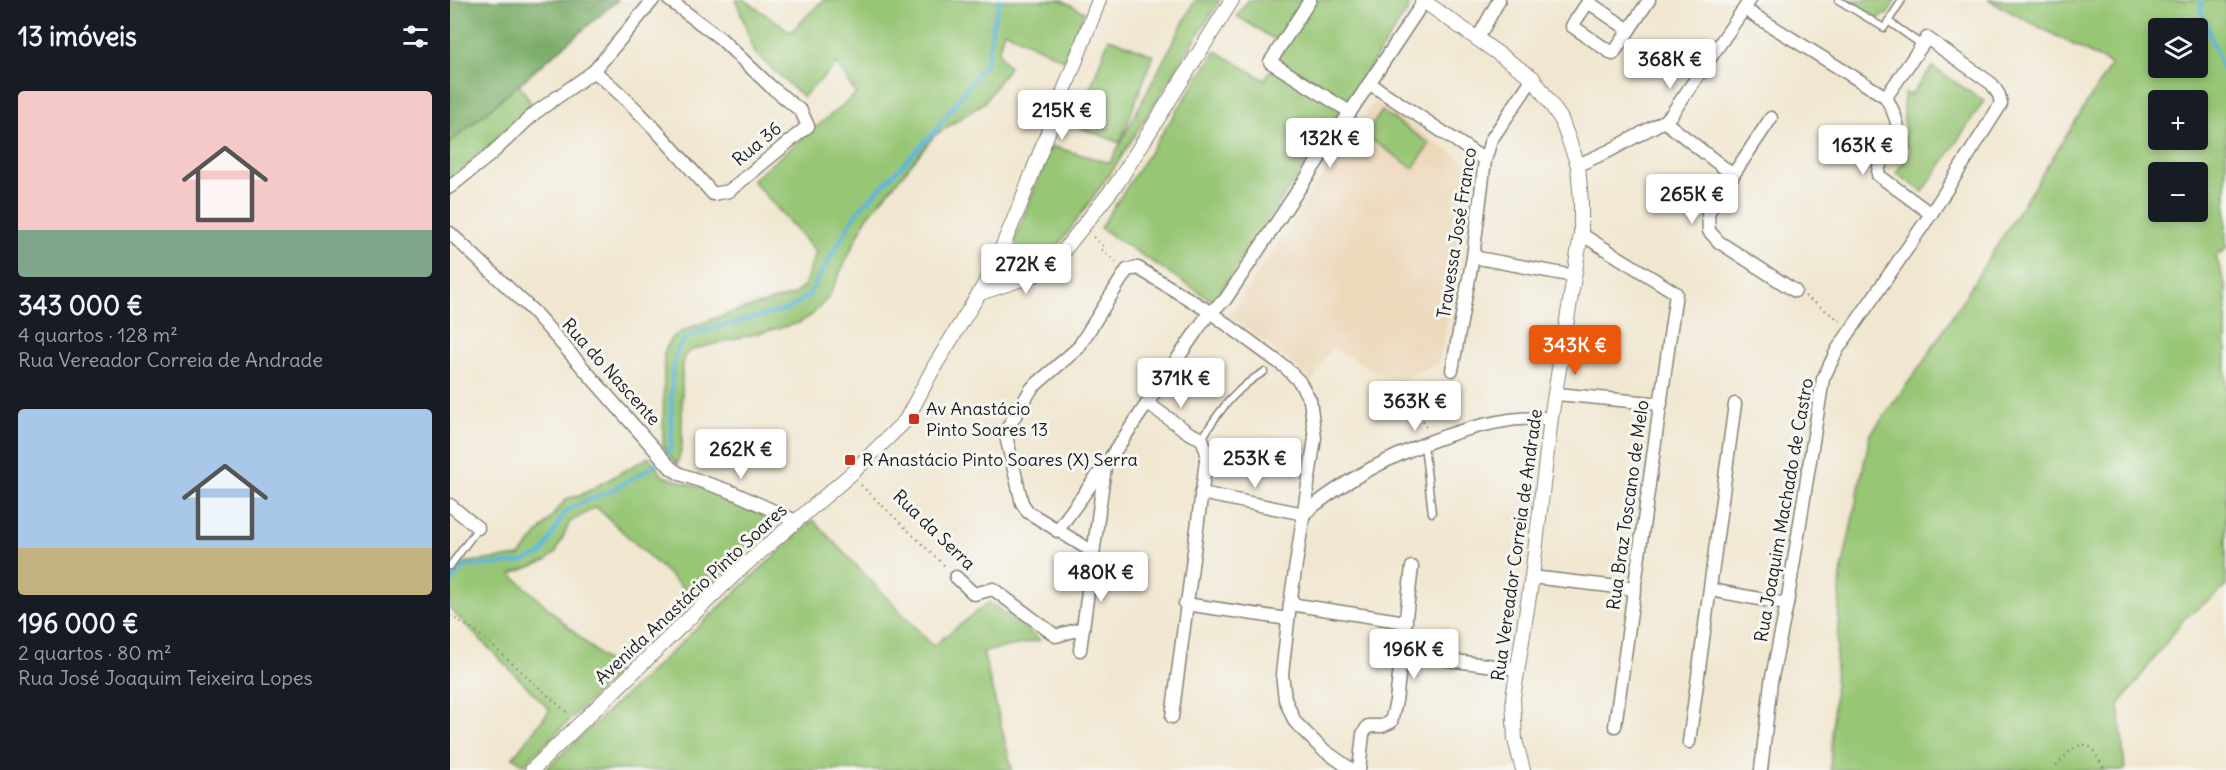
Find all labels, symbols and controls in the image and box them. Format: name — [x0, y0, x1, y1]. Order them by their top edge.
map controls — [2148, 18, 2208, 222]
button: layers — [2148, 18, 2208, 78]
text: 13 imóveis — [18, 20, 137, 53]
icon: filters — [399, 20, 432, 53]
pin: 368K € — [1621, 39, 1719, 90]
text: 368K € — [1638, 46, 1702, 71]
pin: 215K € — [1013, 90, 1111, 141]
button: + — [2148, 90, 2208, 150]
text: 215K € — [1032, 97, 1092, 122]
street label: Rua 36 — [727, 117, 786, 171]
pin: 132K € — [1281, 118, 1379, 169]
text: 132K € — [1300, 125, 1360, 150]
pin: 163K € — [1814, 125, 1912, 176]
icon: home — [171, 130, 279, 238]
text: 163K € — [1833, 132, 1893, 157]
street label: Travessa José Franco — [1432, 146, 1481, 320]
button: − — [2148, 162, 2208, 222]
pin: 265K € — [1643, 174, 1741, 225]
text: 265K € — [1660, 181, 1724, 206]
pin: 272K € — [977, 244, 1075, 295]
text: 272K € — [995, 251, 1057, 276]
text: 343 000 € — [18, 289, 143, 322]
street label: Rua do Nascente — [557, 313, 666, 430]
text: 4 quartos · 128 m² — [18, 322, 178, 347]
pin: 343K € — [1526, 325, 1624, 376]
text: 343K € — [1543, 332, 1607, 357]
text: Rua Vereador Correia de Andrade — [18, 347, 323, 372]
pin: 371K € — [1132, 358, 1230, 409]
text: 371K € — [1151, 365, 1211, 390]
street label: Rua Joaquim Machado de Castro — [1749, 376, 1818, 644]
pin: 363K € — [1366, 381, 1464, 432]
text: 363K € — [1383, 388, 1447, 413]
place label: Av Anastácio Pinto Soares 13 — [926, 397, 1048, 441]
street label: Rua Braz Toscano de Melo — [1601, 398, 1654, 611]
street label: Rua Vereador Correia de Andrade — [1486, 407, 1547, 682]
marker: Av Anastácio Pinto Soares 13 — [907, 412, 921, 426]
pin: 262K € — [692, 429, 790, 480]
text: 262K € — [709, 436, 773, 461]
pin: 253K € — [1206, 438, 1304, 489]
text: 253K € — [1223, 445, 1287, 470]
icon: home — [171, 448, 279, 556]
place label: R Anastácio Pinto Soares (X) Serra — [862, 448, 1138, 471]
marker: R Anastácio Pinto Soares (X) Serra — [843, 453, 857, 467]
street label: Rua da Serra — [888, 485, 980, 575]
street label: Avenida Anastácio Pinto Soares — [590, 498, 792, 689]
pin: 480K € — [1052, 552, 1150, 603]
text: 480K € — [1068, 559, 1134, 584]
text: 196 000 € — [18, 607, 139, 640]
pin: 196K € — [1365, 629, 1463, 680]
text: 196K € — [1384, 636, 1444, 661]
text: 2 quartos · 80 m² — [18, 640, 171, 665]
text: Rua José Joaquim Teixeira Lopes — [18, 665, 313, 690]

